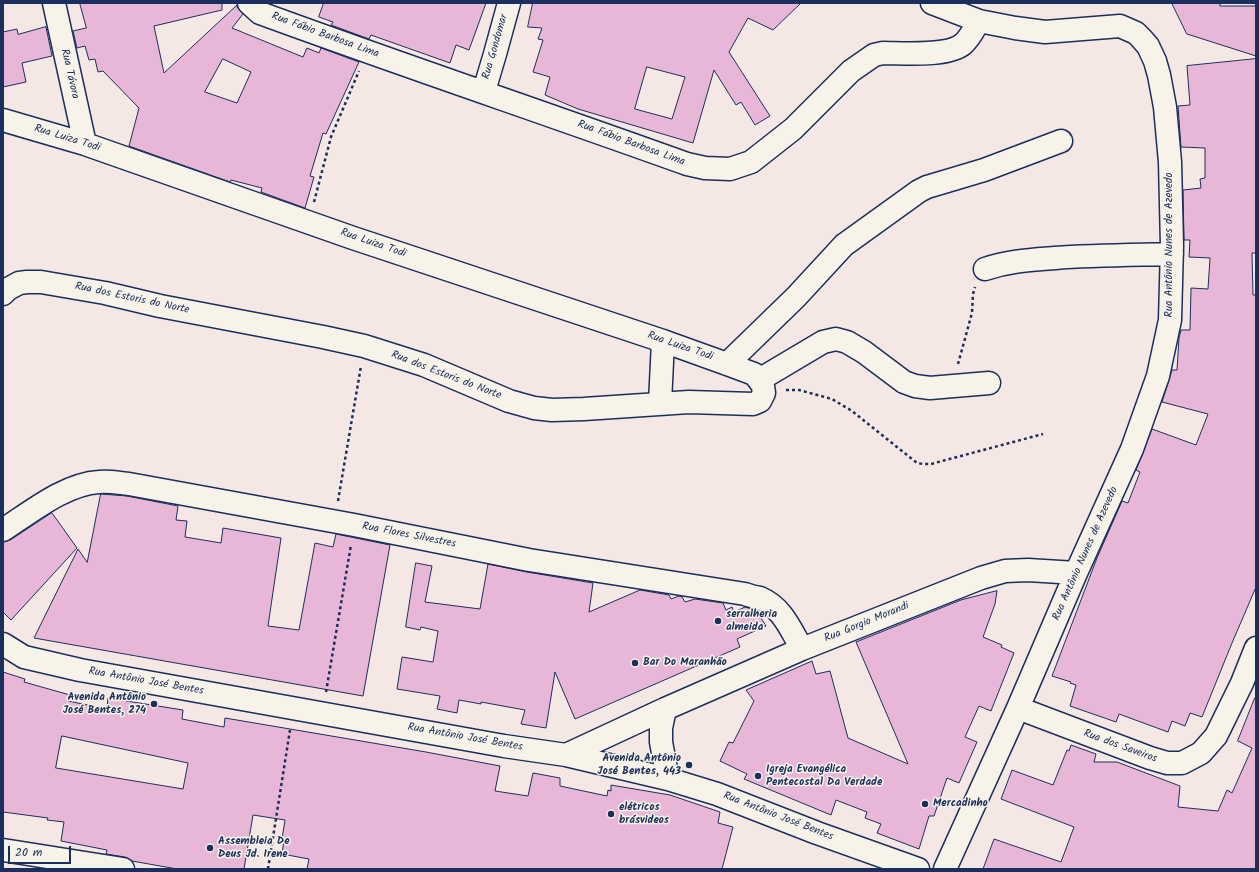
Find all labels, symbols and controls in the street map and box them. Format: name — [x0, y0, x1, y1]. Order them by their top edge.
street label: Rua Fábio Barbosa Lima — [269, 10, 381, 62]
street label: Rua Gondomar — [480, 13, 512, 81]
street label: Rua Távora — [57, 48, 81, 100]
street label: Rua Fábio Barbosa Lima — [575, 118, 687, 170]
street label: Rua Luiza Todi — [32, 123, 102, 155]
street label: Rua Antônio Nunes de Azevedo — [1163, 173, 1177, 317]
street label: Rua Luiza Todi — [338, 227, 408, 261]
street label: Rua dos Estoris do Norte — [74, 280, 190, 318]
street label: Rua Luiza Todi — [645, 330, 715, 364]
street label: Rua dos Estoris do Norte — [389, 349, 503, 403]
street label: Rua Antônio Nunes de Azevedo — [1050, 485, 1122, 623]
street label: Rua Flores Silvestres — [361, 520, 457, 552]
street label: Rua Gorgio Morandi — [823, 600, 911, 646]
place label: serralheria almeida — [726, 608, 777, 634]
marker: serralheria almeida — [713, 616, 723, 626]
place label: Bar Do Maranhão — [643, 656, 727, 670]
marker: Bar Do Maranhão — [630, 658, 640, 668]
street label: Rua Antônio José Bentes — [87, 665, 205, 699]
place label: Avenida Antônio José Bentes, 274 — [63, 691, 146, 717]
marker: Avenida Antônio José Bentes, 274 — [149, 699, 159, 709]
street label: Rua Antônio José Bentes — [406, 721, 524, 755]
street label: Rua dos Saveiros — [1081, 728, 1159, 766]
place label: Avenida Antônio José Bentes, 443 — [597, 752, 681, 778]
marker: Avenida Antônio José Bentes, 443 — [684, 760, 694, 770]
place label: Igreja Evangélica Pentecostal Da Verdade — [766, 763, 882, 789]
marker: Igreja Evangélica Pentecostal Da Verdade — [753, 771, 763, 781]
street label: Rua Antônio José Bentes — [721, 790, 835, 844]
place label: Mercadinho — [933, 797, 988, 811]
marker: Mercadinho — [920, 799, 930, 809]
place label: elétricos brásvideos — [619, 801, 669, 827]
marker: elétricos brásvideos — [606, 809, 616, 819]
place label: Assembleia De Deus Jd. Irene — [218, 835, 290, 861]
scale bar — [10, 838, 73, 864]
text: 20 m — [15, 843, 42, 862]
marker: Assembleia De Deus Jd. Irene — [205, 843, 215, 853]

